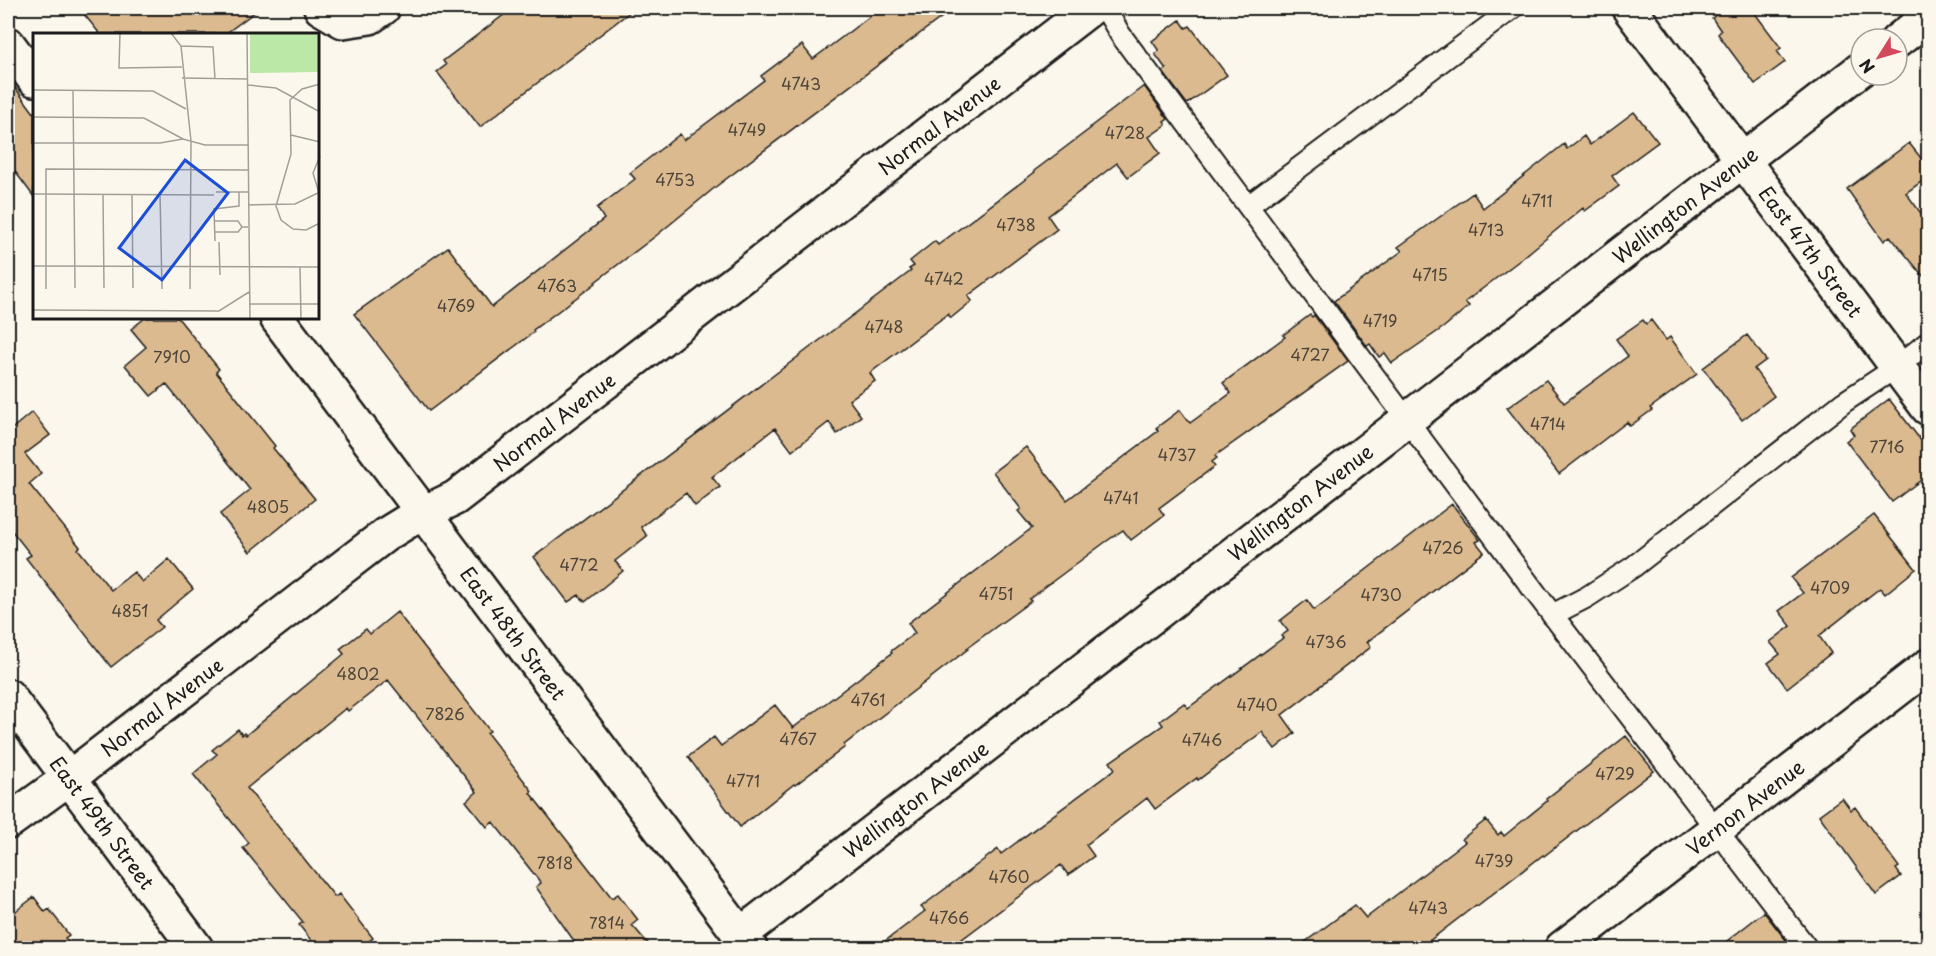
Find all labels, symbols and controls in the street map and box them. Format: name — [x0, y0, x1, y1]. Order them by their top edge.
north arrow — [1849, 27, 1909, 87]
inset map — [33, 33, 320, 320]
text: N — [1853, 54, 1880, 79]
street label: Normal Avenue — [871, 68, 1006, 182]
house number: 4743 — [781, 71, 821, 95]
house number: 4749 — [728, 117, 766, 141]
house number: 4728 — [1105, 120, 1145, 144]
street label: Wellington Avenue — [1606, 139, 1764, 271]
house number: 4753 — [655, 167, 695, 191]
street label: East 47th Street — [1752, 179, 1870, 324]
house number: 4711 — [1521, 188, 1553, 212]
house number: 4738 — [996, 212, 1036, 236]
house number: 4713 — [1468, 217, 1504, 241]
house number: 4715 — [1412, 262, 1448, 286]
house number: 4742 — [924, 266, 964, 290]
house number: 4763 — [537, 273, 577, 297]
house number: 4769 — [437, 293, 475, 317]
house number: 4719 — [1363, 308, 1397, 332]
house number: 4748 — [864, 314, 904, 338]
house number: 4727 — [1291, 342, 1329, 366]
house number: 7910 — [153, 344, 191, 368]
street label: Normal Avenue — [486, 365, 622, 479]
house number: 4714 — [1530, 411, 1566, 435]
house number: 7716 — [1869, 434, 1905, 458]
street label: Wellington Avenue — [1221, 436, 1379, 568]
house number: 4737 — [1158, 442, 1196, 466]
house number: 4741 — [1103, 485, 1139, 509]
house number: 4805 — [247, 494, 289, 518]
house number: 4726 — [1422, 535, 1464, 559]
house number: 4772 — [559, 552, 599, 576]
street label: East 48th Street — [453, 560, 574, 706]
house number: 4709 — [1810, 575, 1850, 599]
house number: 4751 — [979, 581, 1013, 605]
house number: 4730 — [1360, 582, 1402, 606]
house number: 4851 — [112, 598, 148, 622]
house number: 4736 — [1306, 629, 1346, 653]
street label: Normal Avenue — [94, 650, 229, 764]
house number: 4802 — [336, 661, 380, 685]
house number: 4761 — [851, 687, 885, 711]
house number: 4740 — [1237, 692, 1277, 716]
house number: 7826 — [425, 701, 465, 725]
house number: 4767 — [779, 726, 817, 750]
house number: 4746 — [1182, 727, 1222, 751]
street label: Wellington Avenue — [837, 733, 995, 865]
street label: East 49th Street — [43, 750, 162, 895]
street label: Vernon Avenue — [1680, 752, 1810, 862]
house number: 4729 — [1595, 761, 1635, 785]
house number: 4771 — [726, 768, 760, 792]
house number: 4739 — [1475, 848, 1513, 872]
house number: 7818 — [537, 850, 573, 874]
house number: 4760 — [989, 864, 1030, 888]
house number: 4743 — [1408, 895, 1448, 919]
house number: 4766 — [929, 905, 969, 929]
house number: 7814 — [589, 910, 625, 934]

